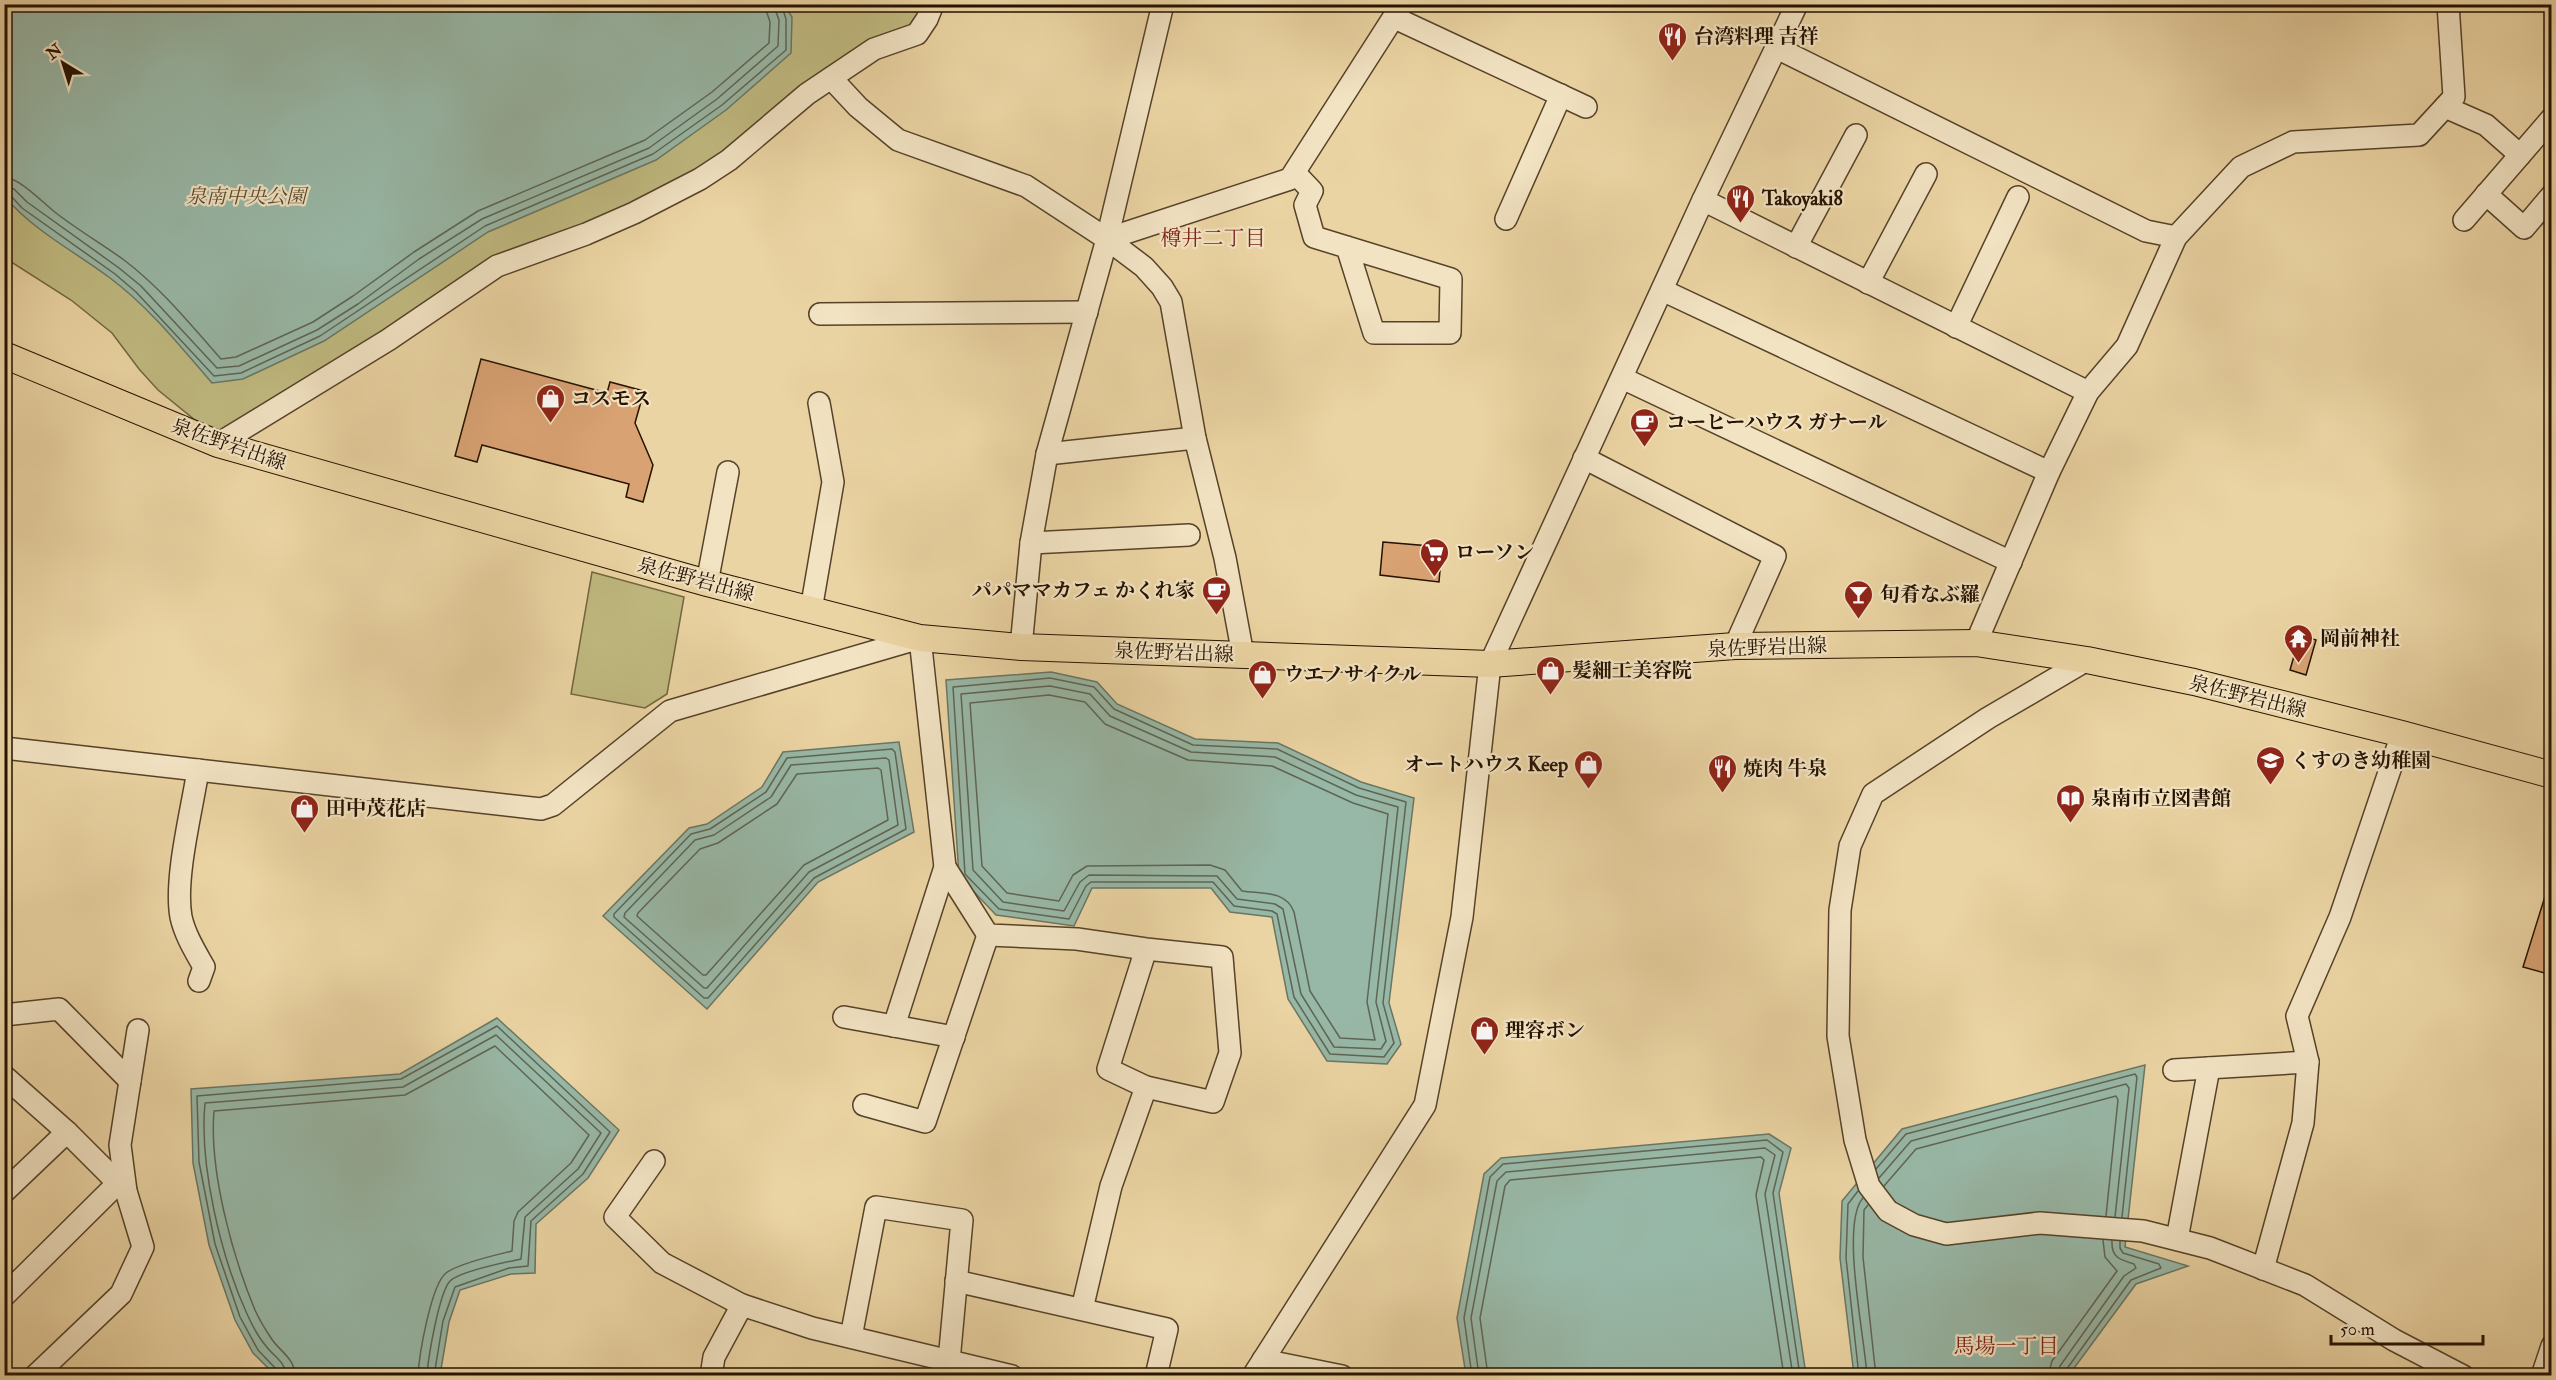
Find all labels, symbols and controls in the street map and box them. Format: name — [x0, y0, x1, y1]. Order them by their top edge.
restaurant icon: 台湾料理 吉祥 — [1657, 20, 1689, 62]
place label: 台湾料理 吉祥 — [1694, 24, 1818, 49]
north arrow — [33, 33, 93, 93]
text: N — [42, 39, 67, 65]
restaurant icon: Takoyaki8 — [1725, 182, 1757, 224]
park label: 泉南中央公園 — [186, 184, 309, 209]
place label: Takoyaki8 — [1761, 186, 1843, 212]
district label: 樽井二丁目 — [1161, 225, 1266, 252]
shop icon: コスモス — [534, 382, 566, 424]
place label: コスモス — [571, 386, 651, 411]
cafe icon: コーヒーハウス ガナール — [1629, 406, 1661, 448]
place label: コーヒーハウス ガナール — [1666, 410, 1887, 435]
street label: 泉佐野岩出線 — [168, 413, 290, 476]
supermarket icon: ローソン — [1418, 536, 1450, 578]
place label: ローソン — [1455, 540, 1534, 565]
street label: 泉佐野岩出線 — [635, 552, 757, 607]
cafe icon: パパママカフェ かくれ家 — [1200, 574, 1232, 616]
place label: パパママカフェ かくれ家 — [972, 578, 1195, 603]
bar icon: 旬肴なぶ羅 — [1843, 578, 1875, 620]
place label: 旬肴なぶ羅 — [1880, 582, 1980, 607]
temple icon: 岡前神社 — [2283, 622, 2315, 664]
place label: 岡前神社 — [2320, 626, 2400, 651]
street label: 泉佐野岩出線 — [1707, 633, 1827, 662]
street label: 泉佐野岩出線 — [1114, 638, 1234, 667]
shop icon: 髪細工美容院 — [1535, 654, 1567, 696]
shop icon: ウエノサイクル — [1247, 658, 1279, 700]
place label: 髪細工美容院 — [1572, 658, 1692, 683]
place label: ウエノサイクル — [1284, 662, 1422, 687]
street label: 泉佐野岩出線 — [2187, 670, 2309, 723]
school or university icon: くすのき幼稚園 — [2254, 744, 2286, 786]
shop icon: オートハウス Keep — [1573, 748, 1605, 790]
place label: くすのき幼稚園 — [2291, 748, 2431, 773]
place label: オートハウス Keep — [1404, 752, 1568, 778]
restaurant icon: 焼肉 牛泉 — [1706, 752, 1738, 794]
place label: 焼肉 牛泉 — [1743, 756, 1827, 781]
library icon: 泉南市立図書館 — [2054, 782, 2086, 824]
place label: 泉南市立図書館 — [2091, 786, 2231, 811]
shop icon: 田中茂花店 — [289, 792, 321, 834]
place label: 田中茂花店 — [326, 796, 426, 821]
shop icon: 理容ボン — [1468, 1014, 1500, 1056]
place label: 理容ボン — [1505, 1018, 1585, 1043]
scale bar — [2331, 1308, 2482, 1346]
text: 50 m — [2340, 1318, 2375, 1341]
district label: 馬場一丁目 — [1954, 1333, 2059, 1360]

